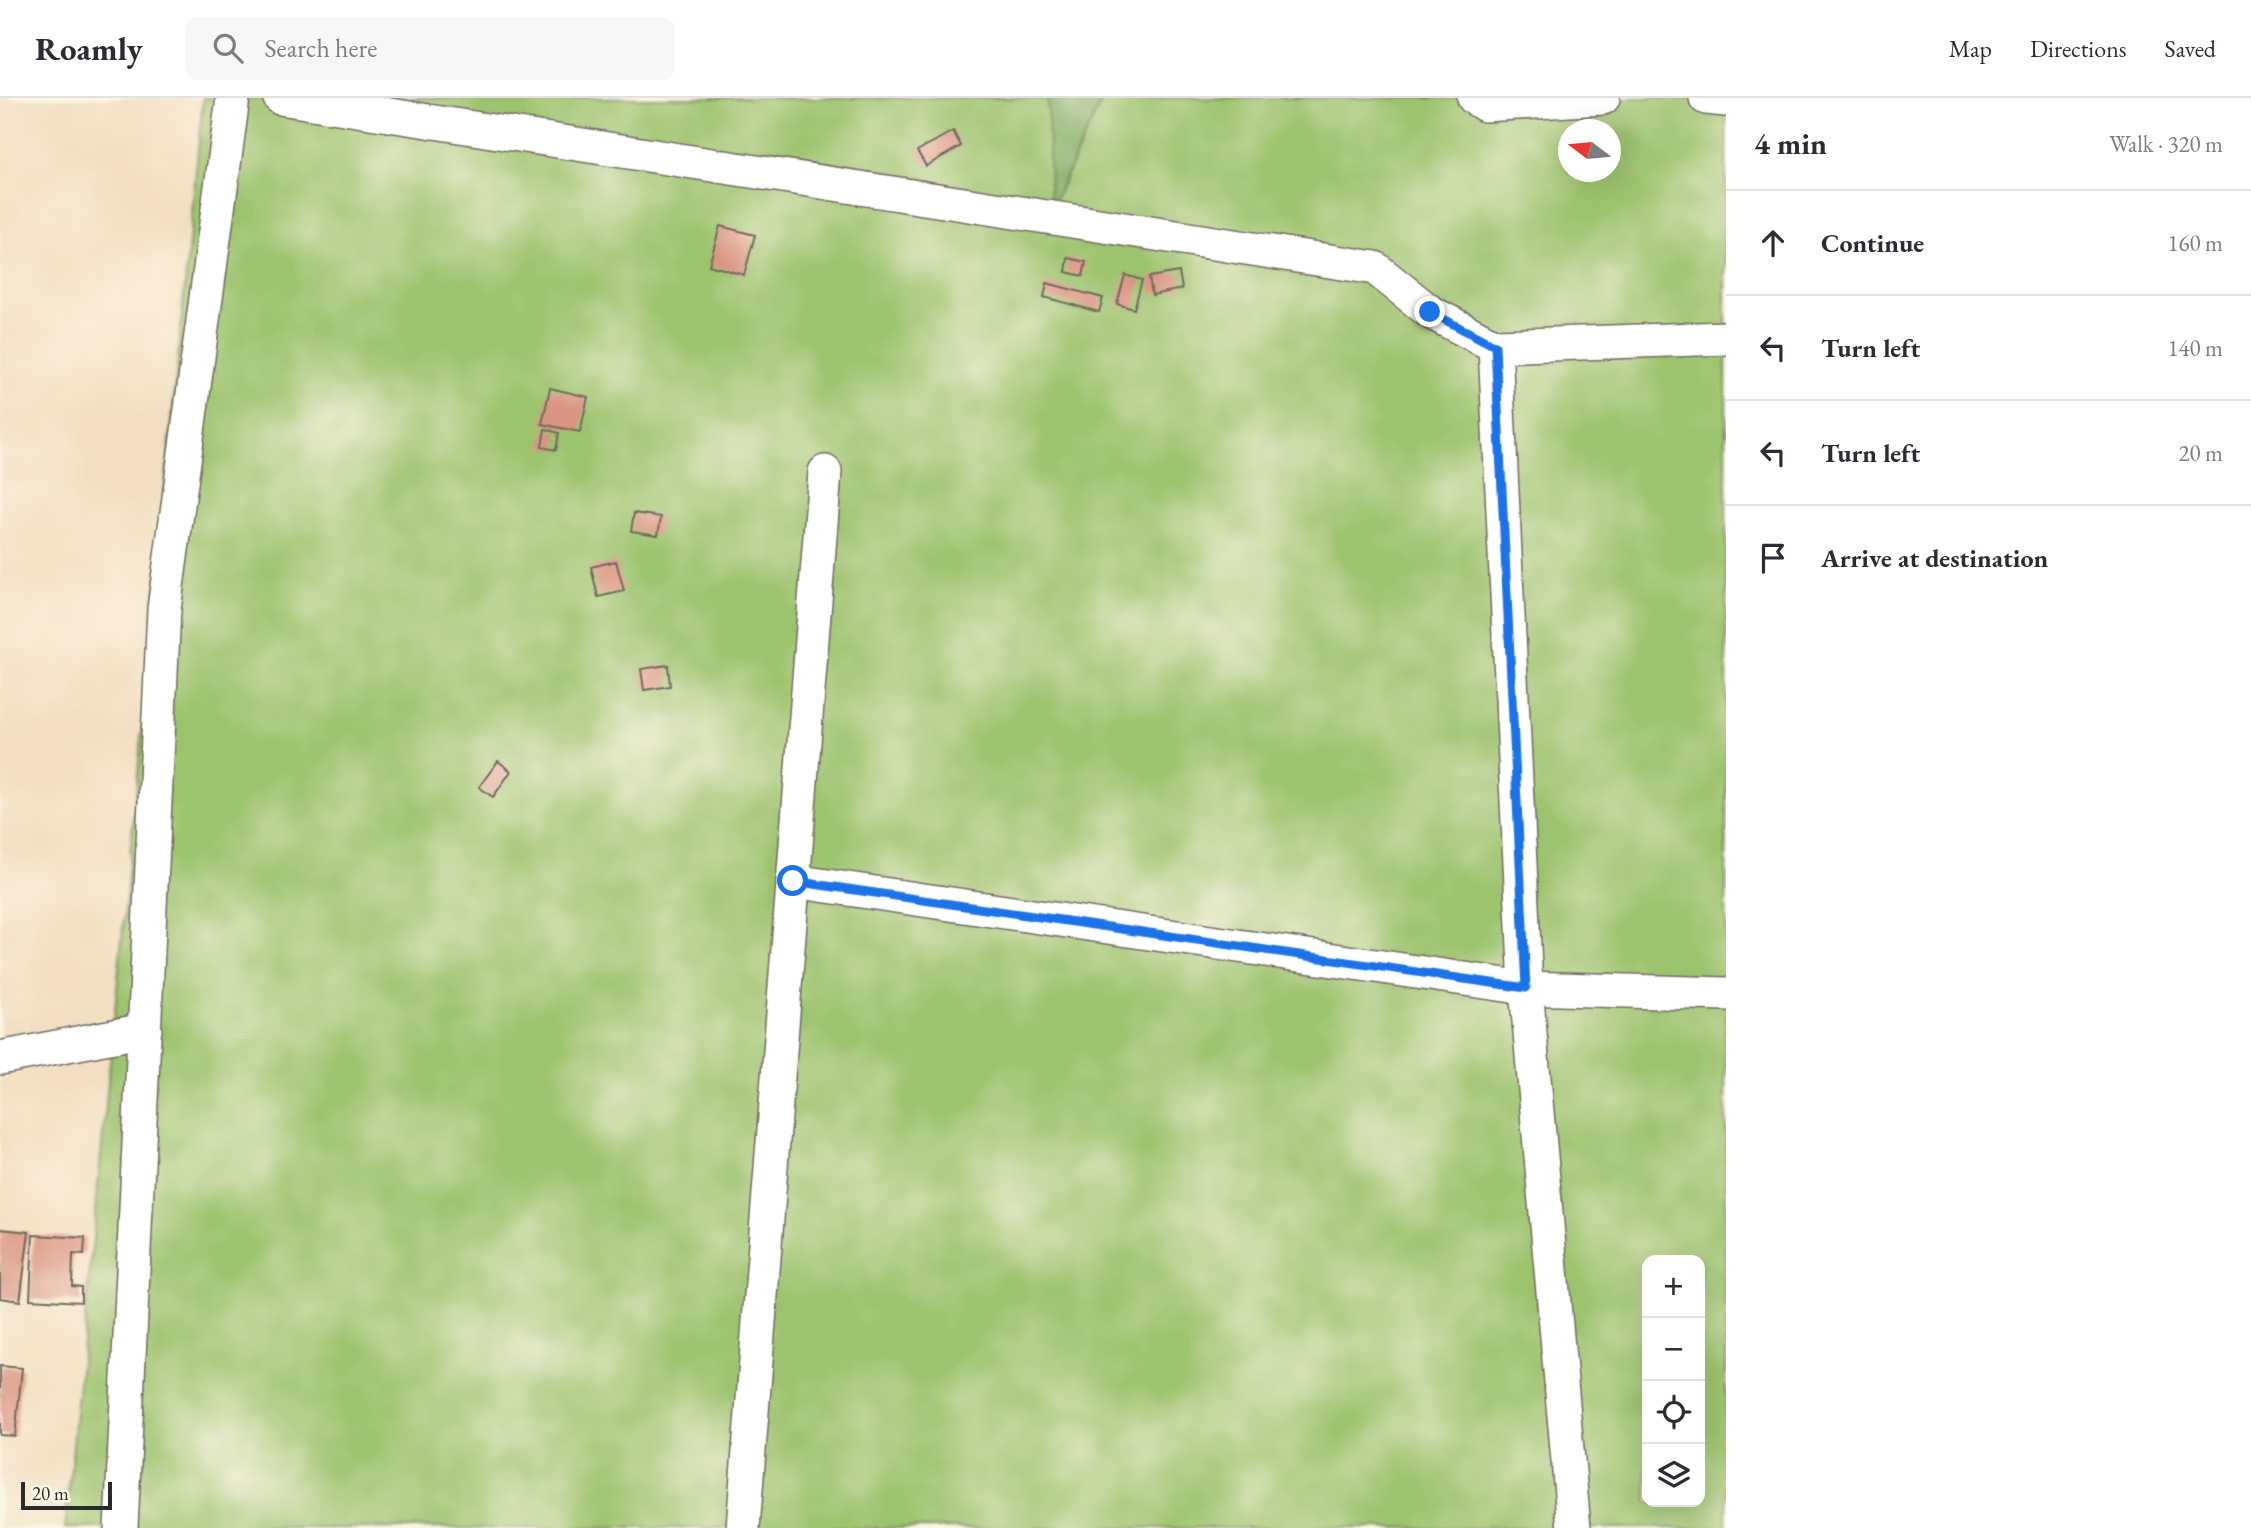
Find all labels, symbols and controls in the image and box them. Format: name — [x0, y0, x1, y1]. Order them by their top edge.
search box — [185, 17, 675, 80]
text: Roamly — [35, 27, 143, 70]
icon: search — [209, 29, 247, 67]
text: Search here — [265, 31, 377, 65]
text: Map — [1949, 33, 1992, 64]
text: Directions — [2030, 33, 2127, 64]
text: Saved — [2165, 33, 2216, 64]
north arrow — [1558, 119, 1621, 182]
text: 4 min — [1754, 124, 1827, 163]
text: Walk · 320 m — [2109, 129, 2223, 159]
icon: ahead — [1754, 224, 1792, 262]
text: Continue — [1821, 226, 1924, 260]
text: 160 m — [2167, 228, 2223, 258]
route end — [1414, 296, 1445, 327]
icon: left — [1754, 329, 1792, 367]
text: Turn left — [1821, 331, 1920, 365]
text: 140 m — [2167, 333, 2223, 363]
icon: left — [1754, 434, 1792, 472]
text: Turn left — [1821, 436, 1920, 470]
text: 20 m — [2178, 438, 2223, 468]
icon: arrive — [1754, 539, 1792, 577]
text: Arrive at destination — [1821, 541, 2048, 575]
route start — [777, 865, 808, 896]
map controls — [1642, 1255, 1705, 1507]
button: + — [1642, 1255, 1705, 1318]
button: − — [1642, 1318, 1705, 1381]
button: locate — [1642, 1381, 1705, 1444]
button: layers — [1642, 1444, 1705, 1507]
scale bar — [21, 1479, 112, 1511]
text: 20 m — [32, 1481, 69, 1506]

